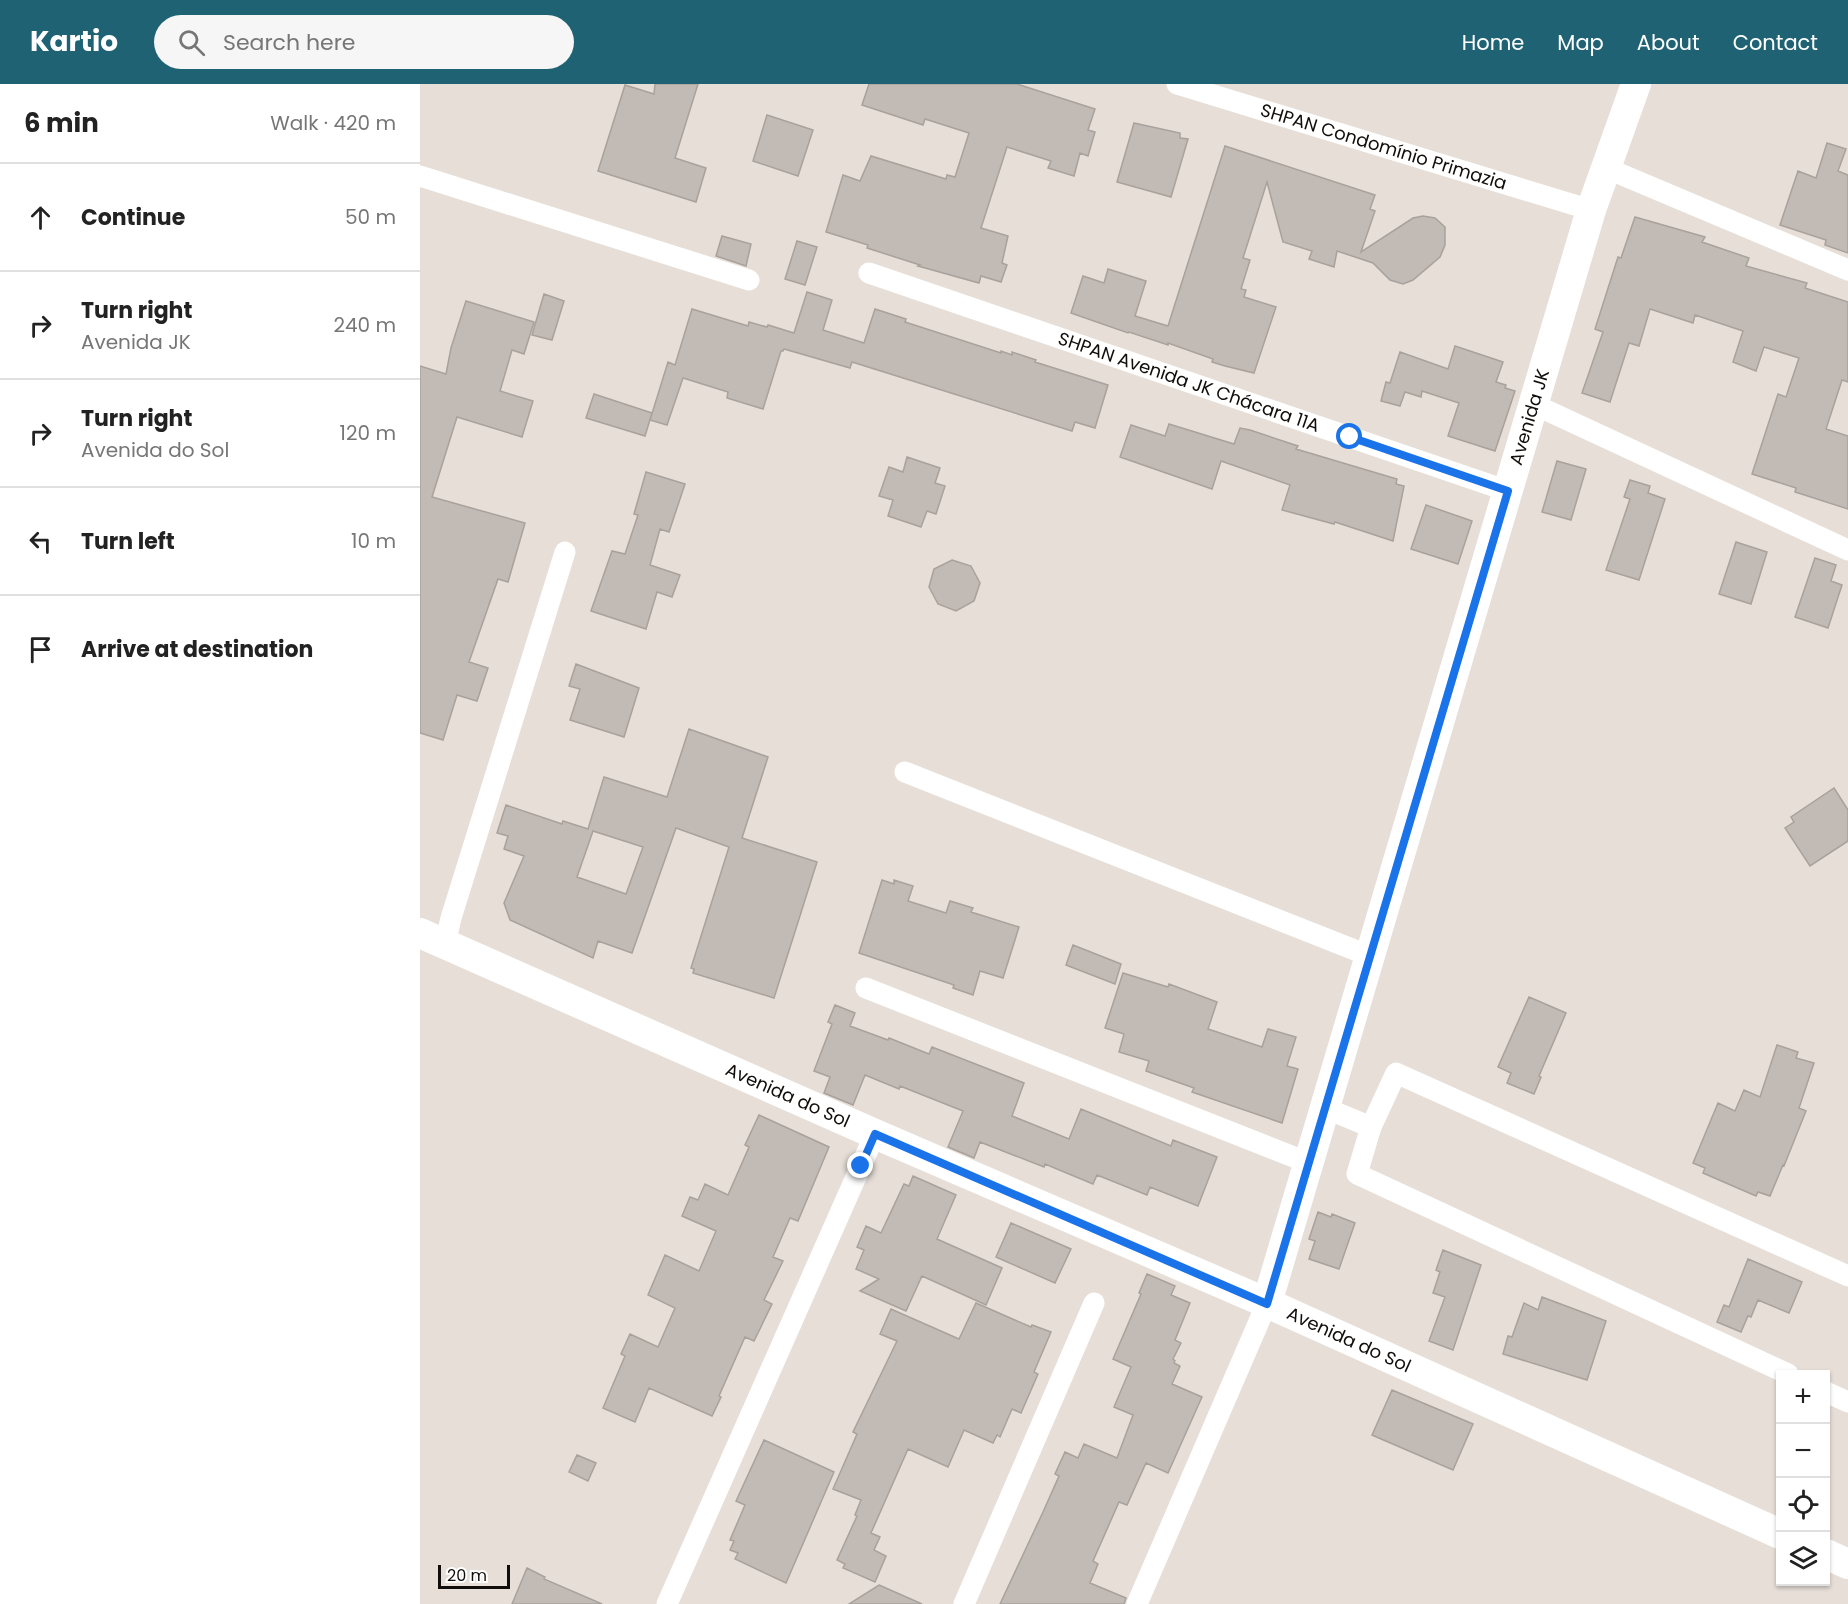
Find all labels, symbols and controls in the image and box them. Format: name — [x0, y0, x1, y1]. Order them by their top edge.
search box — [154, 15, 574, 69]
text: Kartio — [30, 22, 118, 61]
icon: search — [175, 26, 208, 59]
text: Search here — [223, 27, 356, 58]
text: Home — [1462, 28, 1524, 57]
text: Map — [1557, 28, 1604, 57]
text: About — [1637, 28, 1700, 57]
text: Contact — [1733, 28, 1818, 57]
street label: SHPAN Condomínio Primazia — [1258, 97, 1510, 196]
text: 6 min — [24, 105, 99, 141]
text: Walk · 420 m — [270, 109, 396, 137]
icon: ahead — [24, 201, 57, 234]
text: Continue — [81, 202, 185, 233]
text: 50 m — [345, 203, 396, 231]
text: Turn right — [81, 295, 192, 326]
icon: right — [24, 309, 57, 342]
text: 240 m — [333, 311, 396, 339]
street label: SHPAN Avenida JK Chácara 11A — [1055, 325, 1323, 438]
text: Avenida JK — [81, 328, 191, 356]
street label: Avenida JK — [1503, 366, 1555, 468]
text: Turn right — [81, 403, 192, 434]
icon: right — [24, 417, 57, 450]
text: 120 m — [340, 419, 396, 447]
route start — [1336, 423, 1362, 449]
text: Avenida do Sol — [81, 436, 229, 464]
icon: left — [24, 525, 57, 558]
text: Turn left — [81, 526, 175, 557]
text: 10 m — [351, 527, 396, 555]
icon: arrive — [24, 633, 57, 666]
text: Arrive at destination — [81, 634, 313, 665]
street label: Avenida do Sol — [722, 1057, 854, 1133]
route end — [847, 1152, 873, 1178]
street label: Avenida do Sol — [1283, 1301, 1415, 1378]
map controls — [1776, 1370, 1830, 1586]
button: + — [1776, 1370, 1830, 1424]
button: − — [1776, 1424, 1830, 1478]
button: locate — [1776, 1478, 1830, 1532]
button: layers — [1776, 1532, 1830, 1586]
scale bar — [438, 1562, 510, 1590]
text: 20 m — [447, 1564, 487, 1587]

